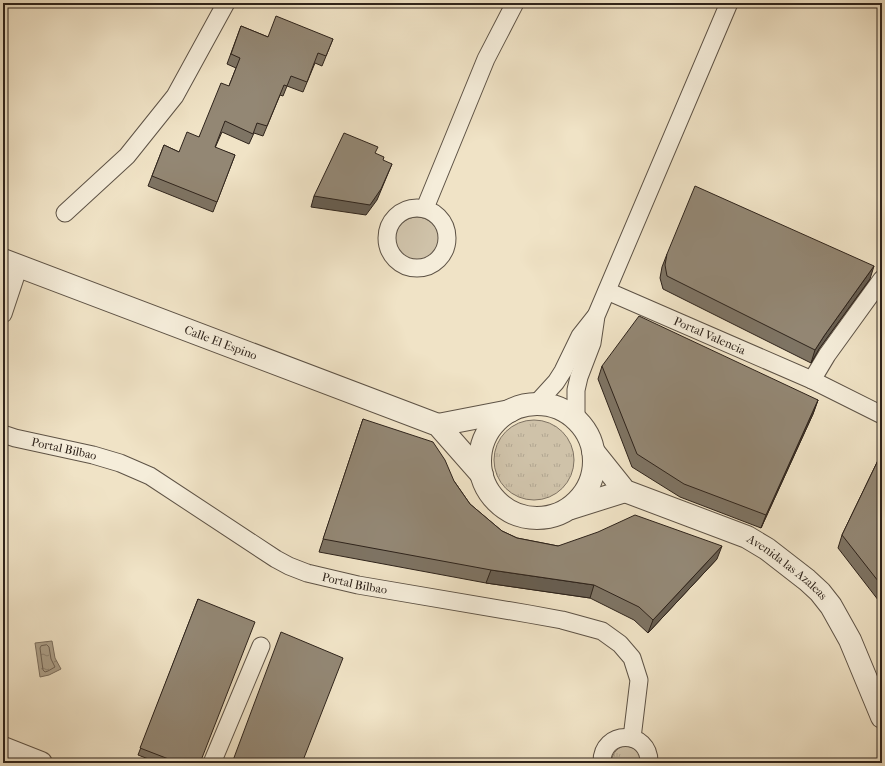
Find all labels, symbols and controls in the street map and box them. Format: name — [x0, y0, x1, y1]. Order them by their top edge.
street label: Portal Valencia — [672, 314, 748, 358]
street label: Calle El Espino — [182, 322, 259, 363]
street label: Portal Bilbao — [30, 435, 99, 463]
street label: Avenida las Azaleas — [744, 531, 831, 603]
street label: Portal Bilbao — [320, 570, 388, 597]

